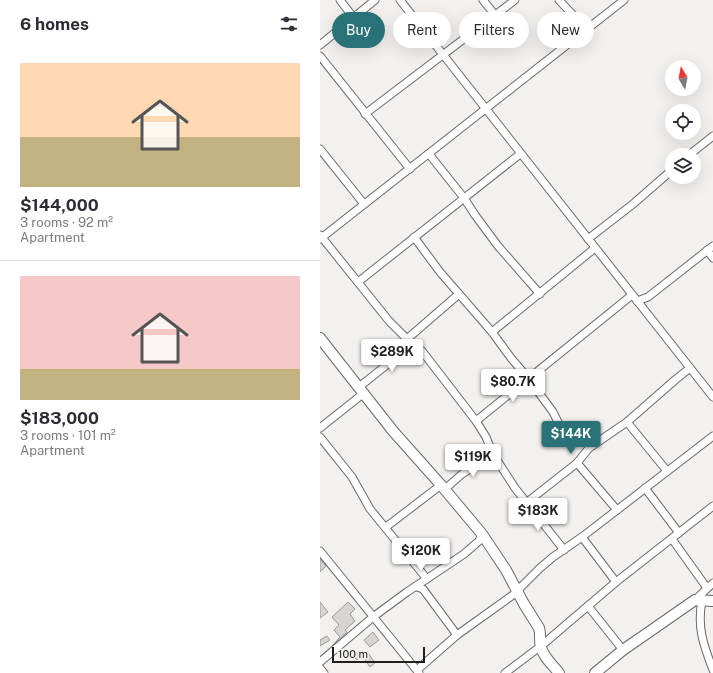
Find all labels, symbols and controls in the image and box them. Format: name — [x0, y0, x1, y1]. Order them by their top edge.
chip: Buy — [332, 12, 385, 48]
chip: Rent — [393, 12, 451, 48]
chip: Filters — [459, 12, 529, 48]
chip: New — [537, 12, 594, 48]
icon: filters — [278, 13, 300, 35]
text: 6 homes — [20, 14, 89, 34]
north arrow — [665, 60, 701, 96]
map controls — [665, 60, 701, 184]
icon: home — [124, 89, 196, 161]
button: locate — [665, 104, 701, 140]
button: layers — [665, 148, 701, 184]
text: $144,000 — [20, 195, 99, 215]
text: 3 rooms · 92 m² — [20, 215, 113, 230]
text: Apartment — [20, 230, 85, 245]
icon: home — [124, 302, 196, 374]
pin: $289K — [364, 339, 420, 373]
text: $289K — [370, 344, 414, 359]
pin: $80.7K — [480, 369, 546, 403]
text: $80.7K — [490, 374, 536, 389]
text: $183,000 — [20, 408, 99, 428]
pin: $144K — [543, 421, 599, 455]
text: $144K — [551, 426, 591, 441]
text: 3 rooms · 101 m² — [20, 428, 116, 443]
text: Apartment — [20, 443, 85, 458]
pin: $119K — [445, 444, 501, 478]
text: $119K — [454, 449, 492, 464]
pin: $183K — [510, 498, 566, 532]
text: $183K — [517, 503, 559, 518]
pin: $120K — [393, 538, 449, 572]
text: $120K — [401, 543, 441, 558]
scale bar — [332, 645, 425, 664]
text: 100 m — [338, 648, 368, 660]

